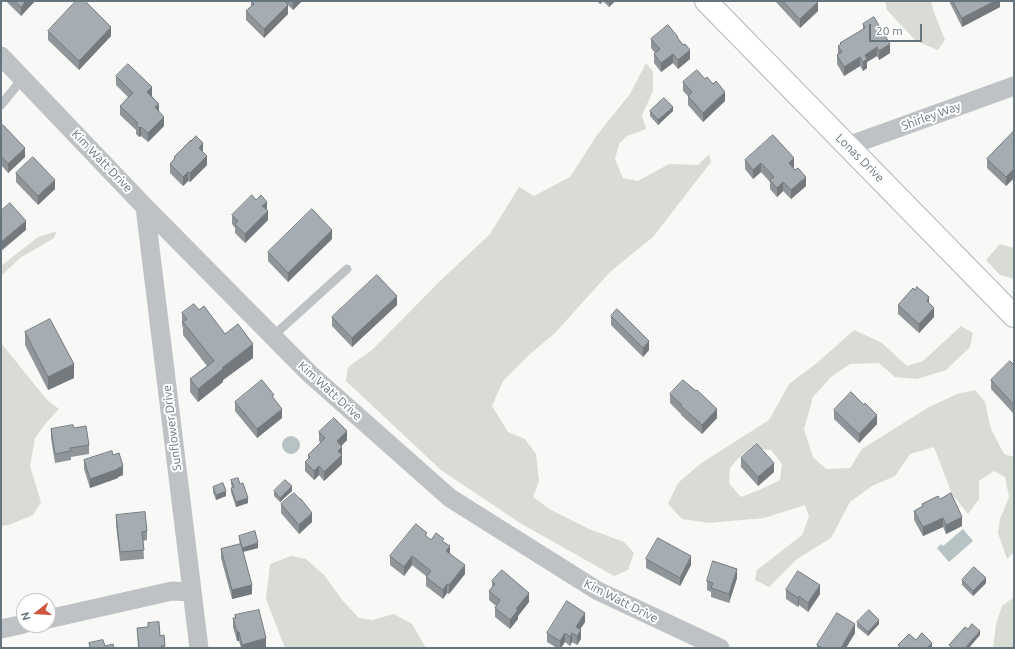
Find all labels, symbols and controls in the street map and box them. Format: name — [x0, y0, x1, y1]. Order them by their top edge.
scale bar — [871, 16, 924, 42]
text: 20 m — [876, 24, 903, 37]
street label: Shirley Way — [900, 99, 962, 133]
street label: Kim Watt Drive — [69, 127, 135, 195]
street label: Lonas Drive — [833, 131, 887, 185]
street label: Kim Watt Drive — [295, 359, 365, 423]
street label: Sunflower Drive — [160, 384, 184, 472]
street label: Kim Watt Drive — [582, 576, 660, 626]
north arrow — [16, 593, 56, 633]
text: N — [19, 611, 32, 622]

